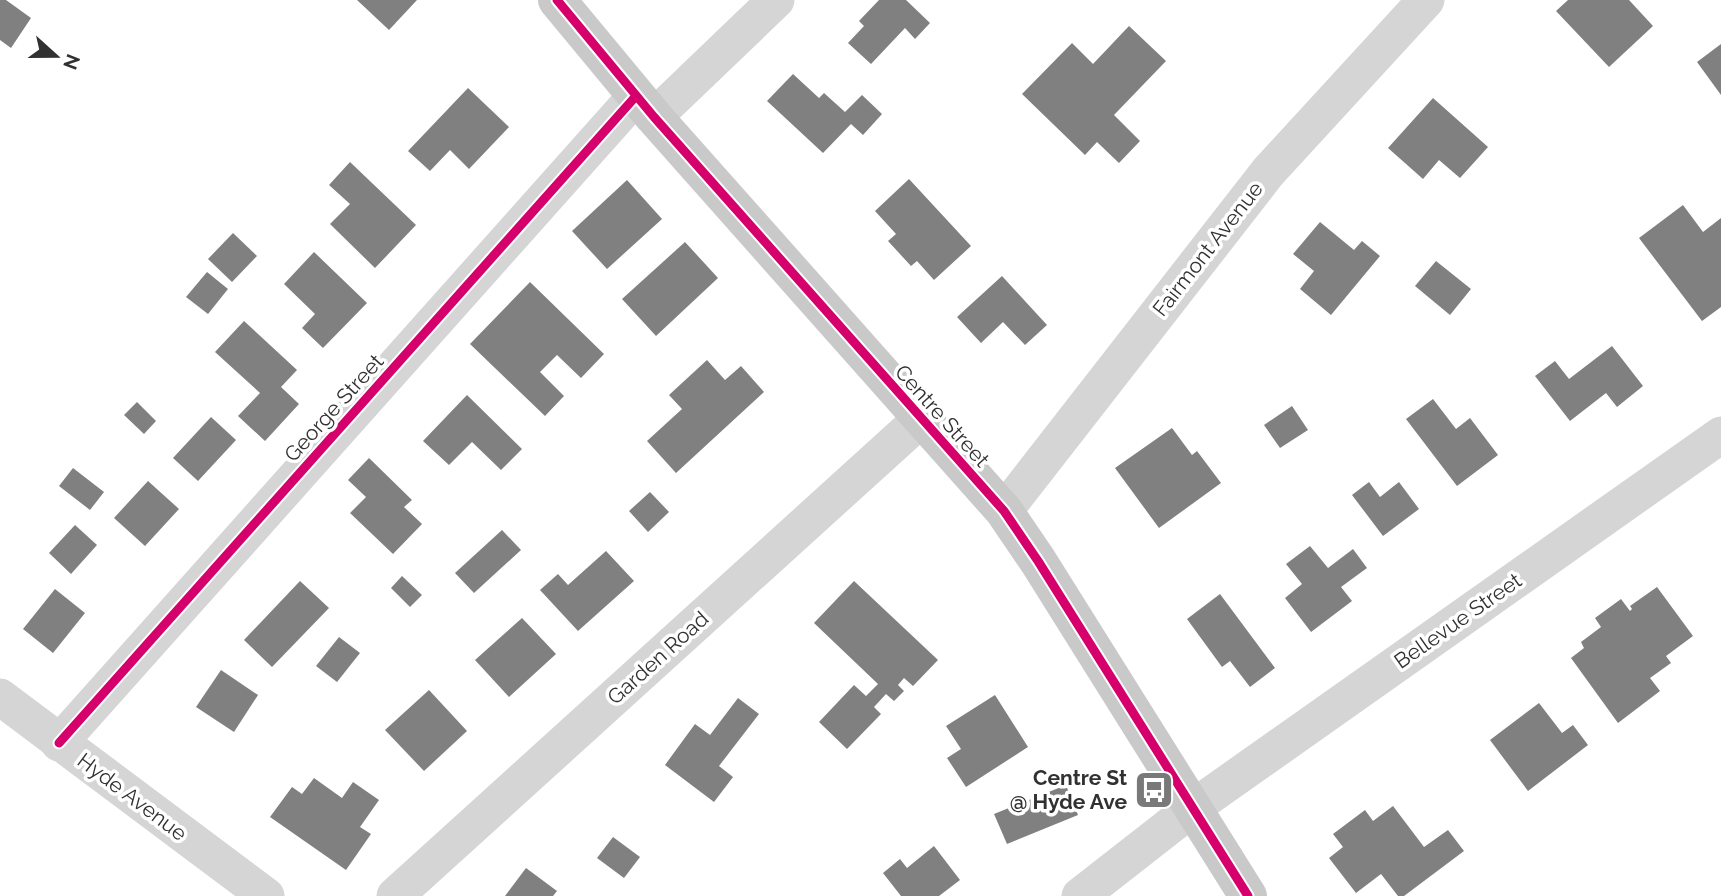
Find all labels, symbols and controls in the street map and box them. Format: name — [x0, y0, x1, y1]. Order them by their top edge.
north arrow — [21, 21, 91, 91]
text: N — [59, 51, 85, 73]
street label: Fairmont Avenue — [1147, 176, 1268, 321]
street label: George Street — [279, 349, 388, 466]
street label: Centre Street — [890, 359, 995, 472]
street label: Bellevue Street — [1389, 568, 1526, 674]
street label: Garden Road — [602, 606, 713, 709]
street label: Hyde Avenue — [73, 747, 192, 846]
place label: Centre St @ Hyde Ave — [1010, 765, 1127, 814]
bus stop icon: Centre St @ Hyde Ave — [1133, 769, 1175, 811]

